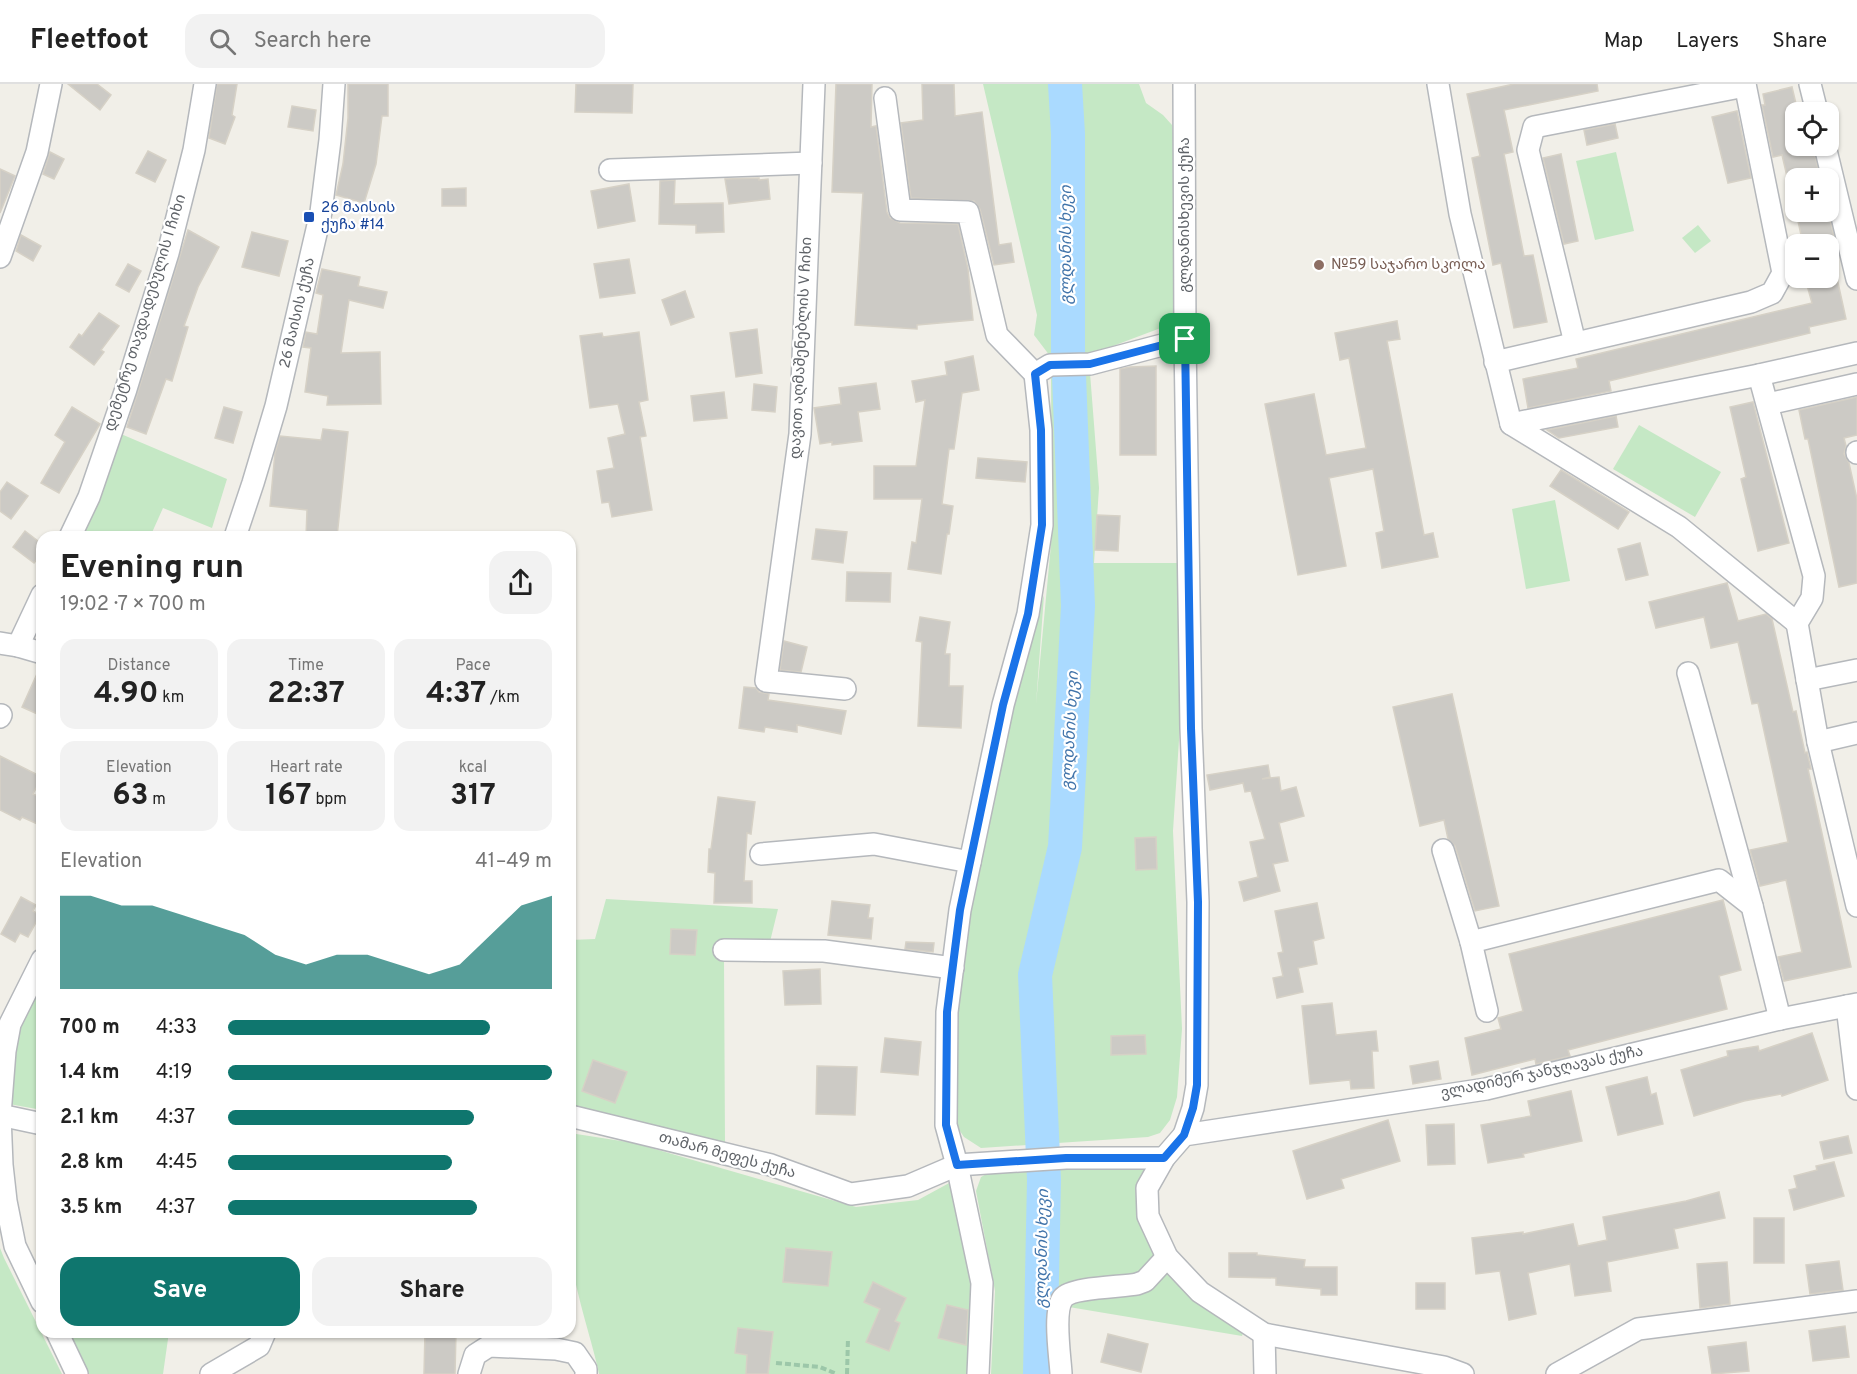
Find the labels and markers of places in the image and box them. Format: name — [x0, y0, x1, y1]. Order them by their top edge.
place label: 26 მაისის ქუჩა #14 — [321, 199, 395, 235]
marker: 26 მაისის ქუჩა #14 — [302, 210, 316, 224]
place label: №59 საჯარო სკოლა — [1331, 256, 1486, 275]
marker: №59 საჯარო სკოლა — [1312, 258, 1326, 272]
pin — [1159, 313, 1210, 364]

